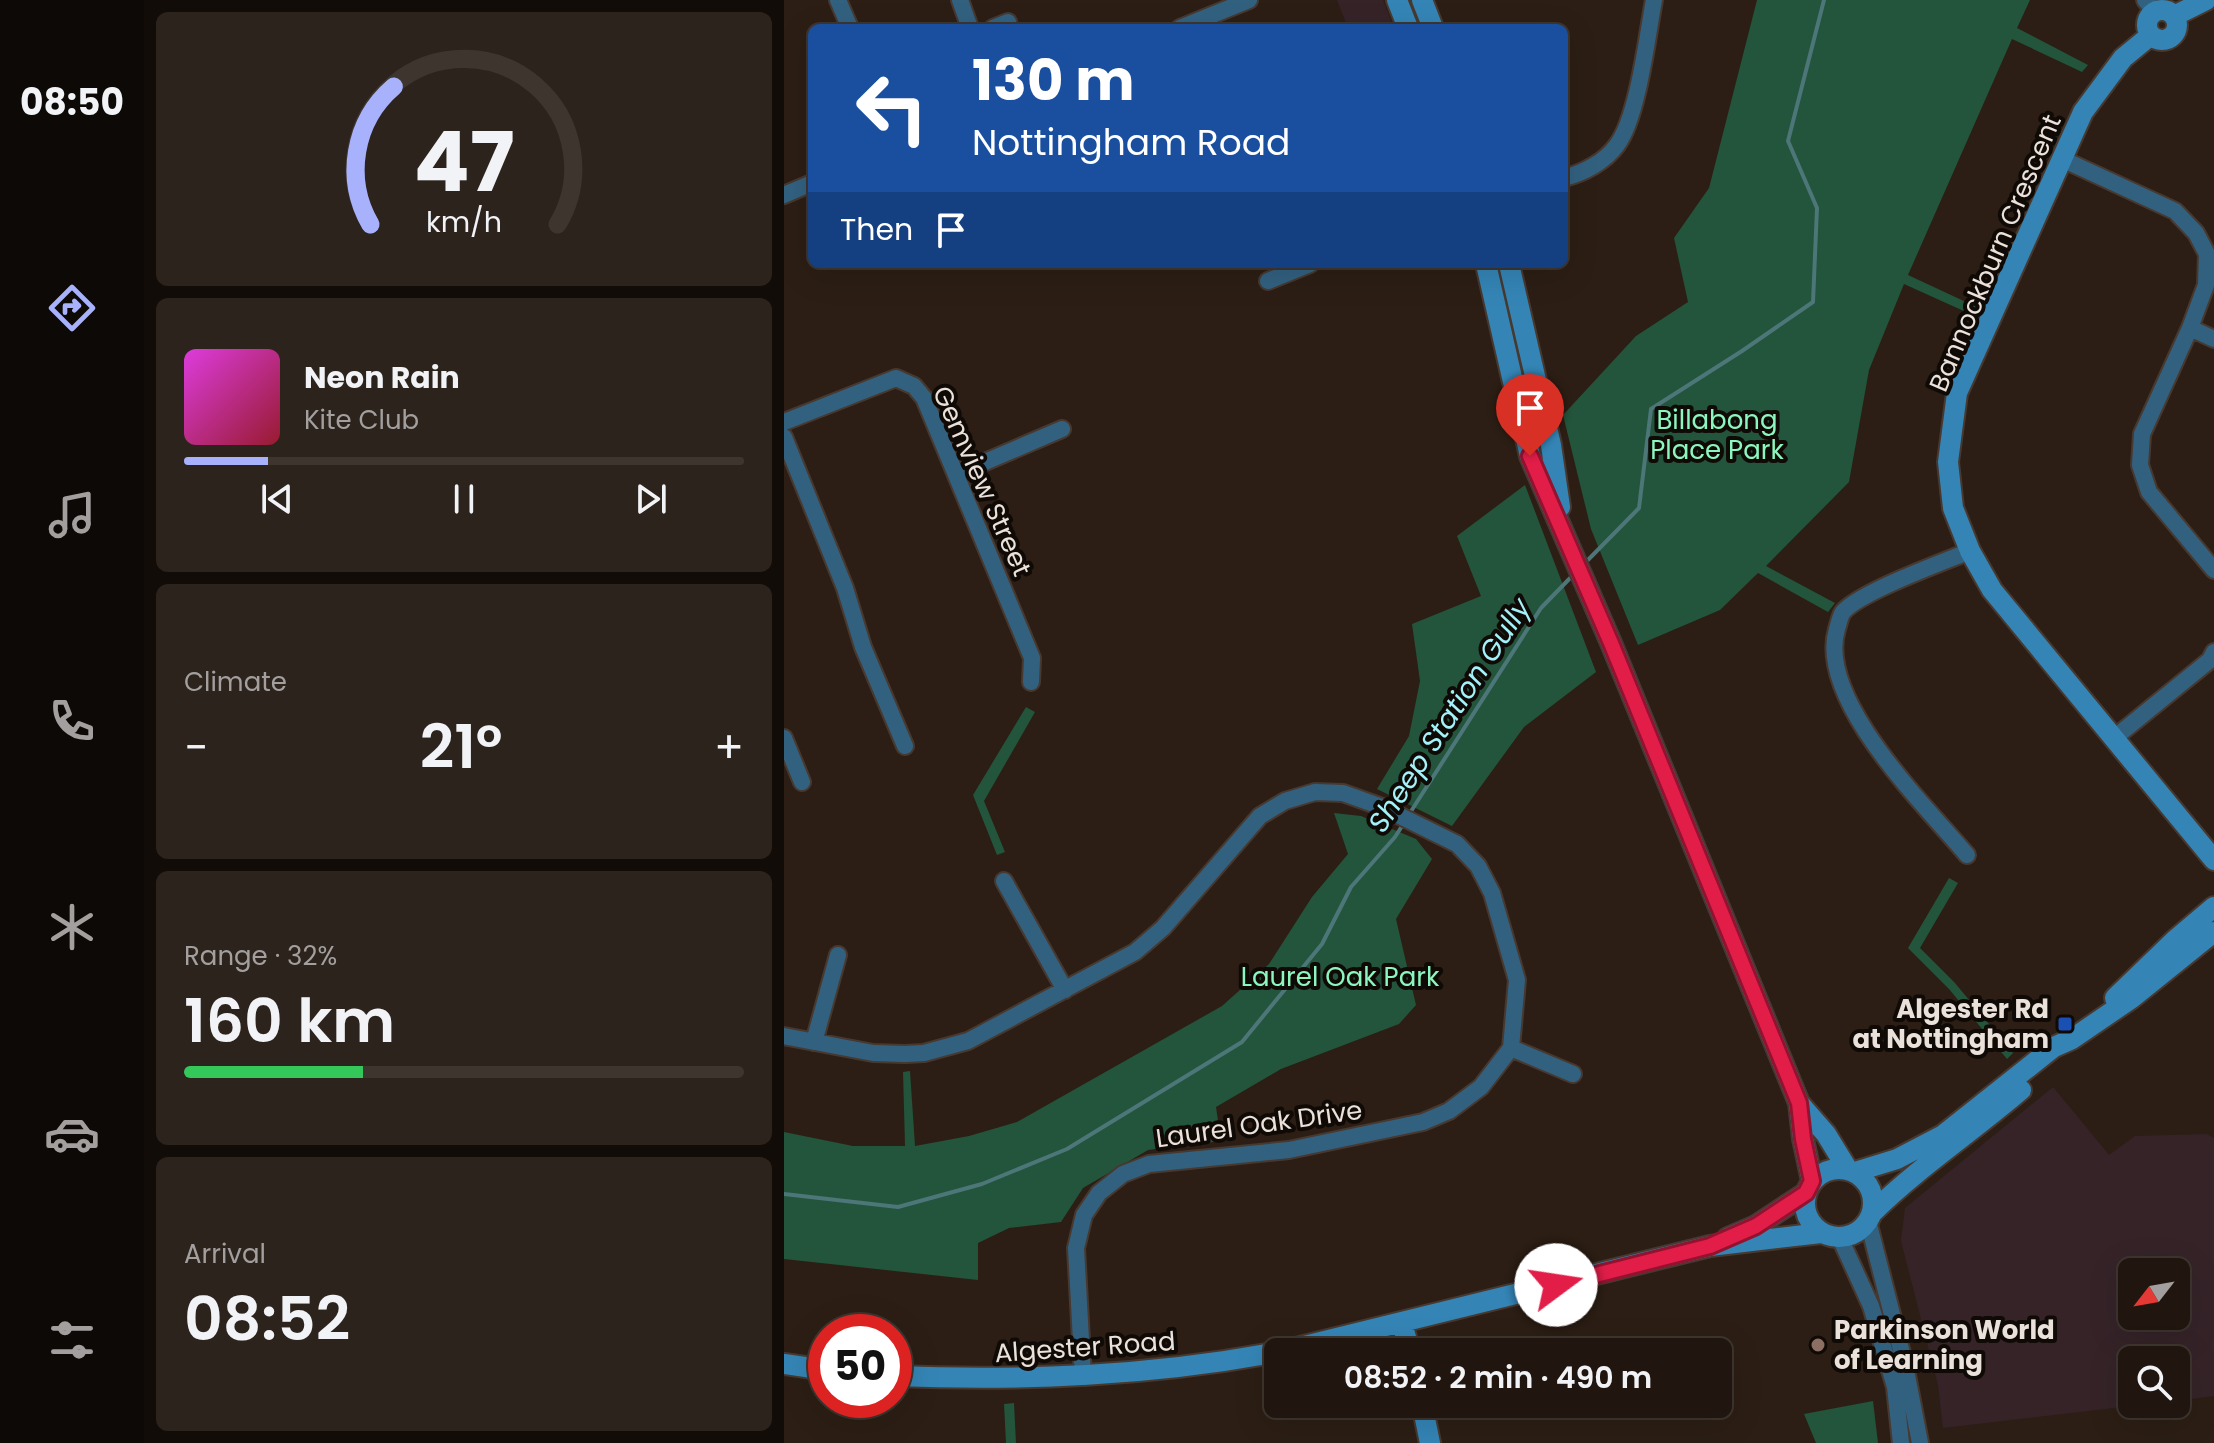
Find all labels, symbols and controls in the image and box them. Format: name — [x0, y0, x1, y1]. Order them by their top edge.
text: 130 m — [972, 41, 1135, 120]
icon: left — [840, 56, 944, 160]
text: 08:50 — [20, 77, 124, 128]
text: 47 — [414, 104, 514, 220]
street label: Bannockburn Crescent — [1920, 109, 2070, 397]
text: Nottingham Road — [972, 117, 1290, 168]
text: km/h — [426, 202, 502, 242]
text: Then — [840, 208, 913, 251]
icon: arrive — [929, 208, 973, 252]
icon: directions — [44, 280, 100, 336]
text: Neon Rain — [304, 356, 460, 399]
pin — [1496, 374, 1564, 456]
street label: Gemview Street — [924, 380, 1040, 582]
icon: arrive — [1508, 386, 1552, 430]
text: Kite Club — [304, 402, 419, 438]
park label: Billabong Place Park — [1650, 402, 1784, 468]
icon: previous — [255, 477, 299, 521]
icon: pause — [442, 477, 486, 521]
icon: next — [629, 477, 673, 521]
icon: music — [44, 487, 100, 543]
water label: Sheep Station Gully — [1359, 590, 1541, 840]
text: Climate — [184, 664, 287, 700]
icon: phone — [44, 693, 100, 749]
text: 21° — [420, 705, 503, 789]
text: − — [184, 717, 208, 778]
text: + — [714, 717, 744, 778]
icon: climate — [44, 899, 100, 955]
text: Range · 32% — [184, 938, 337, 974]
park label: Laurel Oak Park — [1241, 959, 1440, 995]
text: 160 km — [184, 979, 395, 1063]
place label: Algester Rd at Nottingham — [1852, 991, 2049, 1057]
marker: Algester Rd at Nottingham — [2056, 1015, 2074, 1033]
street label: Laurel Oak Drive — [1153, 1092, 1365, 1156]
icon: car — [44, 1106, 100, 1162]
text: Arrival — [184, 1236, 266, 1272]
position arrow — [1514, 1243, 1598, 1327]
north arrow — [2118, 1258, 2190, 1330]
map controls — [2118, 1258, 2190, 1418]
text: 08:52 — [184, 1277, 350, 1361]
icon: filters — [44, 1312, 100, 1368]
place label: Parkinson World of Learning — [1834, 1312, 2055, 1378]
speed limit sign: 50 — [808, 1314, 912, 1418]
street label: Algester Road — [993, 1323, 1177, 1371]
marker: Parkinson World of Learning — [1809, 1336, 1827, 1354]
button: search — [2118, 1346, 2190, 1418]
text: 08:52 · 2 min · 490 m — [1344, 1356, 1652, 1399]

